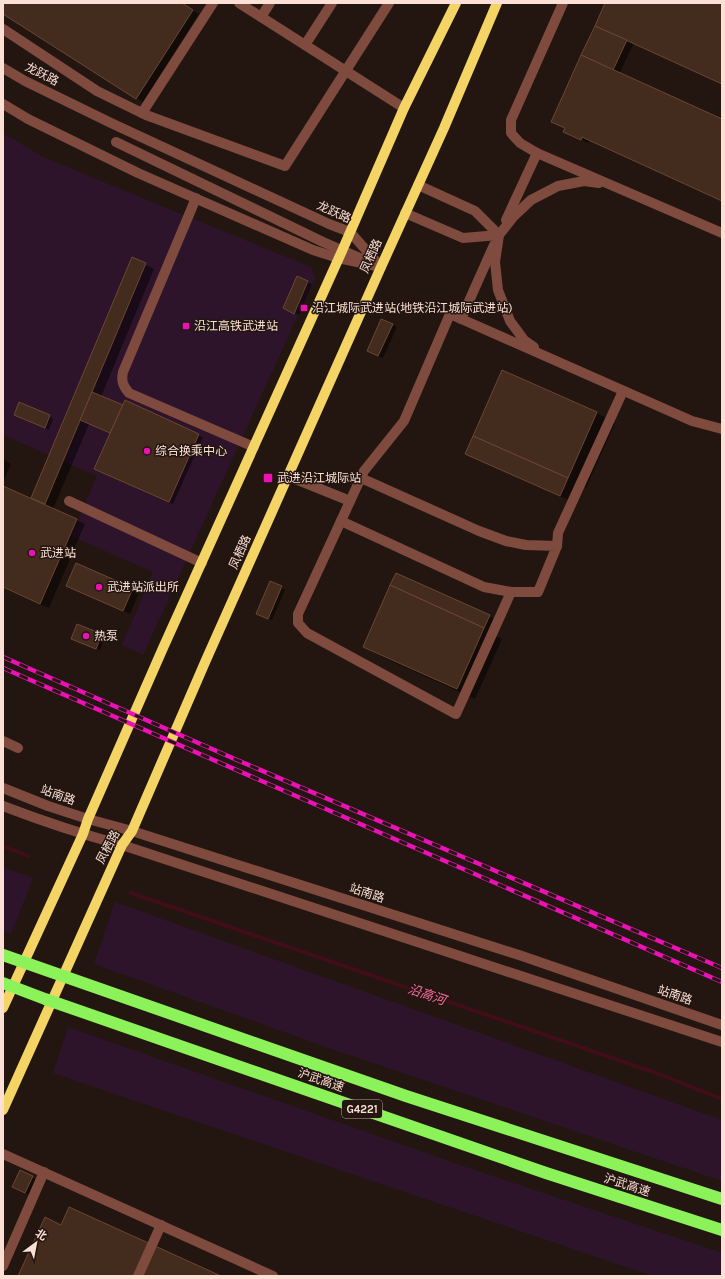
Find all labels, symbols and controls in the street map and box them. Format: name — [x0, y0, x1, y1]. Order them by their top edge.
street label: 龙跃路 — [23, 60, 61, 88]
street label: 龙跃路 — [315, 198, 353, 226]
street label: 凤栖路 — [357, 237, 385, 275]
place label: 沿江城际武进站(地铁沿江城际武进站) — [312, 301, 513, 315]
marker: 沿江城际武进站(地铁沿江城际武进站) — [299, 303, 309, 313]
place label: 沿江高铁武进站 — [194, 319, 278, 333]
marker: 沿江高铁武进站 — [181, 321, 191, 331]
place label: 综合换乘中心 — [155, 444, 227, 458]
marker: 综合换乘中心 — [142, 446, 152, 456]
place label: 武进沿江城际站 — [277, 471, 361, 485]
marker: 武进沿江城际站 — [262, 472, 274, 484]
street label: 凤栖路 — [226, 533, 254, 571]
place label: 武进站 — [40, 546, 76, 560]
marker: 武进站 — [27, 548, 37, 558]
place label: 武进站派出所 — [107, 580, 179, 594]
marker: 武进站派出所 — [94, 582, 104, 592]
place label: 热泵 — [94, 629, 118, 643]
marker: 热泵 — [81, 631, 91, 641]
street label: 站南路 — [39, 782, 77, 808]
street label: 凤栖路 — [93, 828, 123, 866]
street label: 站南路 — [348, 881, 386, 905]
water label: 沿高河 — [406, 981, 451, 1009]
street label: 站南路 — [656, 983, 694, 1007]
street label: 沪武高速 — [296, 1066, 346, 1094]
road number: G4221 — [342, 1100, 382, 1118]
street label: 沪武高速 — [602, 1171, 652, 1199]
north arrow — [16, 1223, 56, 1263]
text: 北 — [33, 1227, 49, 1243]

